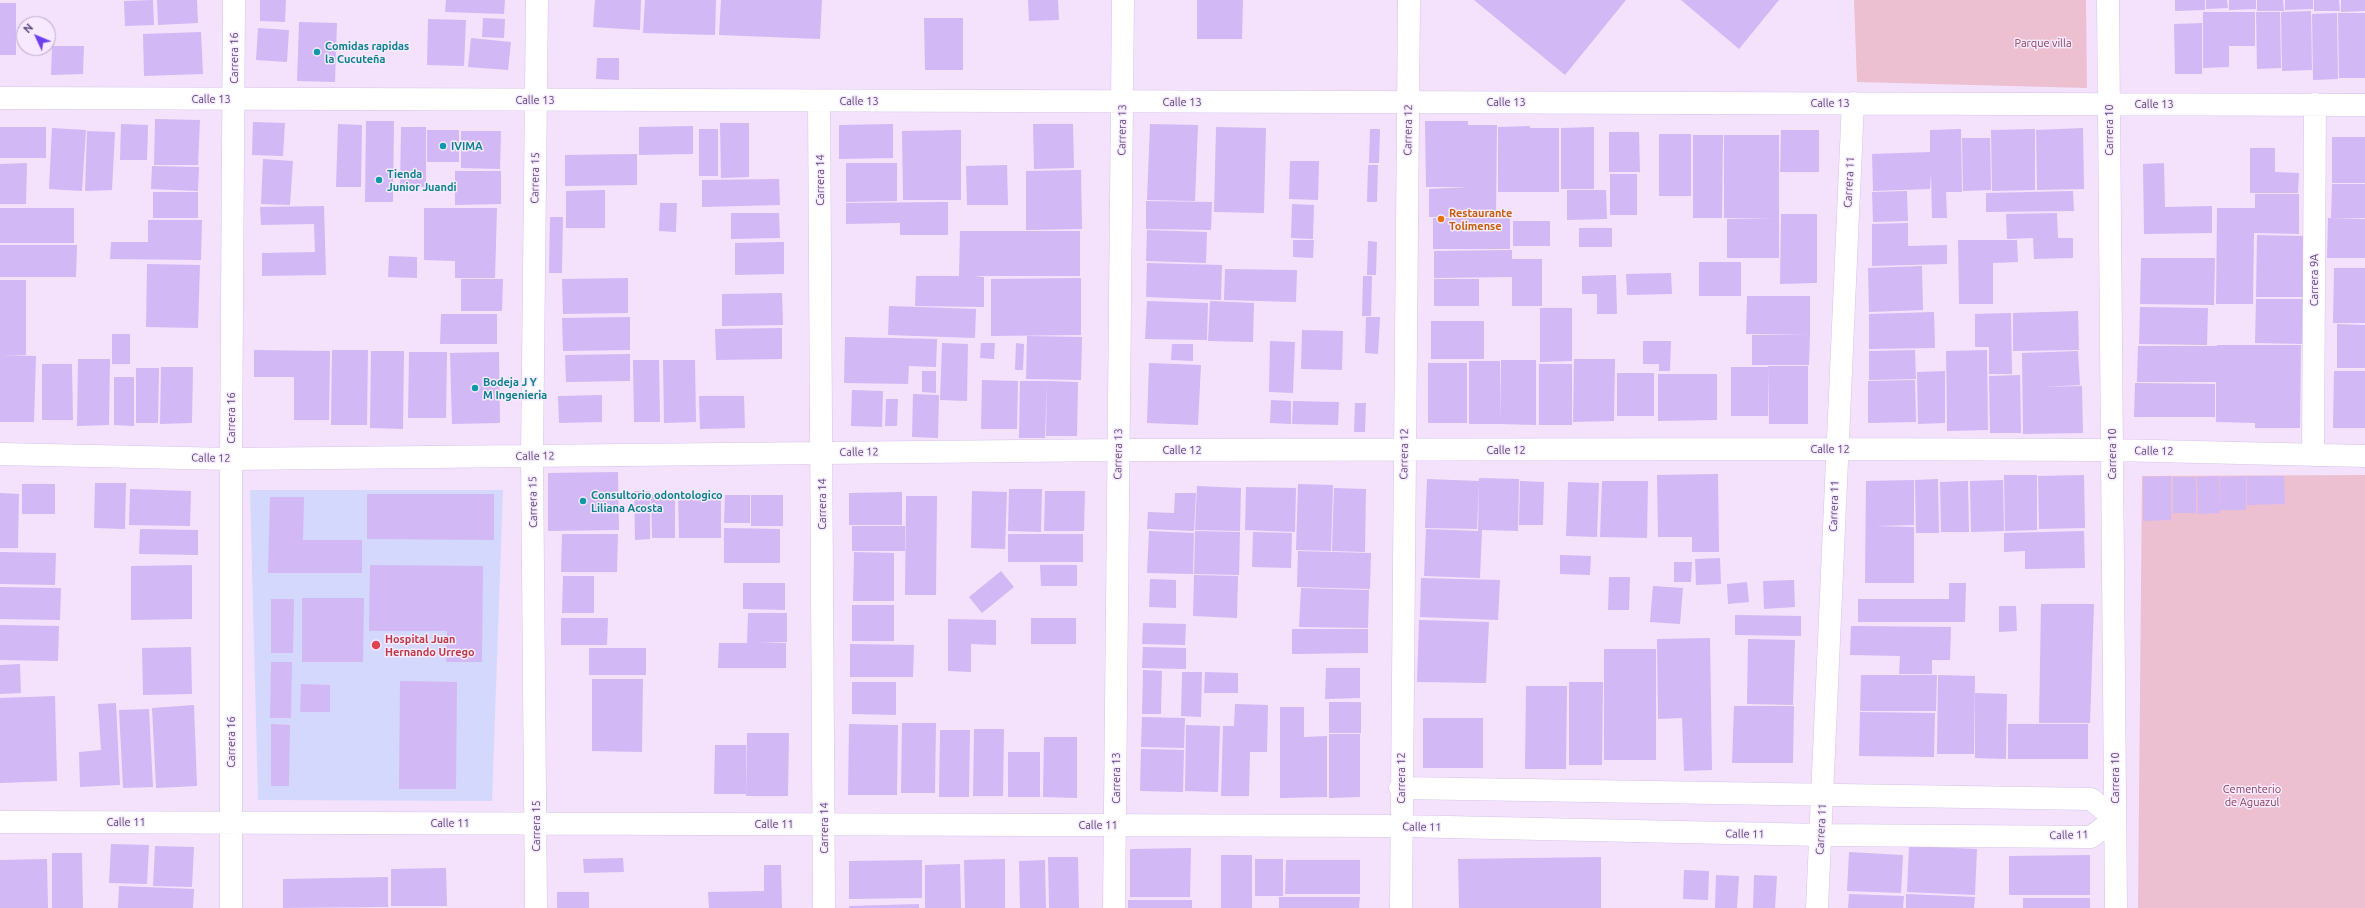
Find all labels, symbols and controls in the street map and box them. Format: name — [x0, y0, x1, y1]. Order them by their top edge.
north arrow — [16, 16, 56, 56]
text: N — [21, 21, 35, 35]
street label: Carrera 16 — [227, 32, 241, 84]
park label: Parque villa — [2014, 36, 2072, 50]
place label: Comidas rapidas la Cucuteña — [325, 39, 409, 65]
marker: Comidas rapidas la Cucuteña — [312, 47, 322, 57]
street label: Calle 13 — [191, 92, 231, 106]
street label: Calle 13 — [515, 93, 555, 107]
street label: Calle 13 — [839, 94, 879, 108]
street label: Calle 13 — [1162, 95, 1202, 109]
street label: Calle 13 — [1486, 95, 1526, 109]
street label: Calle 13 — [1810, 96, 1850, 110]
street label: Calle 13 — [2134, 97, 2174, 111]
street label: Carrera 13 — [1115, 104, 1129, 156]
street label: Carrera 12 — [1401, 104, 1415, 156]
street label: Carrera 10 — [2102, 104, 2116, 156]
place label: IVIMA — [451, 139, 483, 153]
marker: IVIMA — [438, 141, 448, 151]
street label: Carrera 15 — [528, 152, 542, 204]
street label: Carrera 14 — [813, 154, 827, 206]
street label: Carrera 11 — [1841, 156, 1857, 208]
place label: Tienda Junior Juandi — [387, 167, 457, 193]
marker: Tienda Junior Juandi — [374, 175, 384, 185]
place label: Restaurante Tolimense — [1449, 206, 1512, 232]
marker: Restaurante Tolimense — [1436, 214, 1446, 224]
street label: Carrera 9A — [2307, 254, 2321, 306]
place label: Bodeja J Y M Ingenieria — [483, 375, 547, 401]
marker: Bodeja J Y M Ingenieria — [470, 383, 480, 393]
street label: Carrera 16 — [224, 392, 238, 444]
street label: Carrera 13 — [1111, 428, 1125, 480]
street label: Carrera 12 — [1397, 428, 1411, 480]
street label: Carrera 10 — [2105, 428, 2119, 480]
street label: Calle 12 — [1810, 442, 1850, 456]
street label: Calle 12 — [1162, 443, 1202, 457]
street label: Calle 12 — [1486, 443, 1526, 457]
street label: Calle 12 — [2134, 444, 2174, 458]
street label: Calle 12 — [839, 445, 879, 459]
street label: Calle 12 — [515, 449, 555, 463]
street label: Calle 12 — [191, 451, 231, 465]
street label: Carrera 15 — [526, 476, 540, 528]
street label: Carrera 14 — [815, 478, 829, 530]
street label: Carrera 11 — [1827, 480, 1841, 532]
place label: Consultorio odontologico Liliana Acosta — [591, 488, 723, 514]
marker: Consultorio odontologico Liliana Acosta — [578, 496, 588, 506]
place label: Hospital Juan Hernando Urrego — [385, 632, 475, 658]
marker: Hospital Juan Hernando Urrego — [370, 639, 382, 651]
street label: Carrera 16 — [224, 716, 238, 768]
street label: Carrera 13 — [1109, 752, 1123, 804]
street label: Carrera 12 — [1394, 752, 1408, 804]
street label: Carrera 10 — [2108, 752, 2122, 804]
park label: Cementerio de Aguazul — [2223, 782, 2281, 808]
street label: Carrera 15 — [529, 800, 543, 852]
street label: Carrera 14 — [817, 802, 831, 854]
street label: Carrera 11 — [1813, 803, 1829, 855]
street label: Calle 11 — [106, 815, 146, 829]
street label: Calle 11 — [430, 816, 470, 830]
street label: Calle 11 — [754, 817, 794, 831]
street label: Calle 11 — [1078, 818, 1118, 832]
street label: Calle 11 — [1402, 820, 1442, 834]
street label: Calle 11 — [1725, 827, 1765, 841]
street label: Calle 11 — [2049, 828, 2089, 842]

